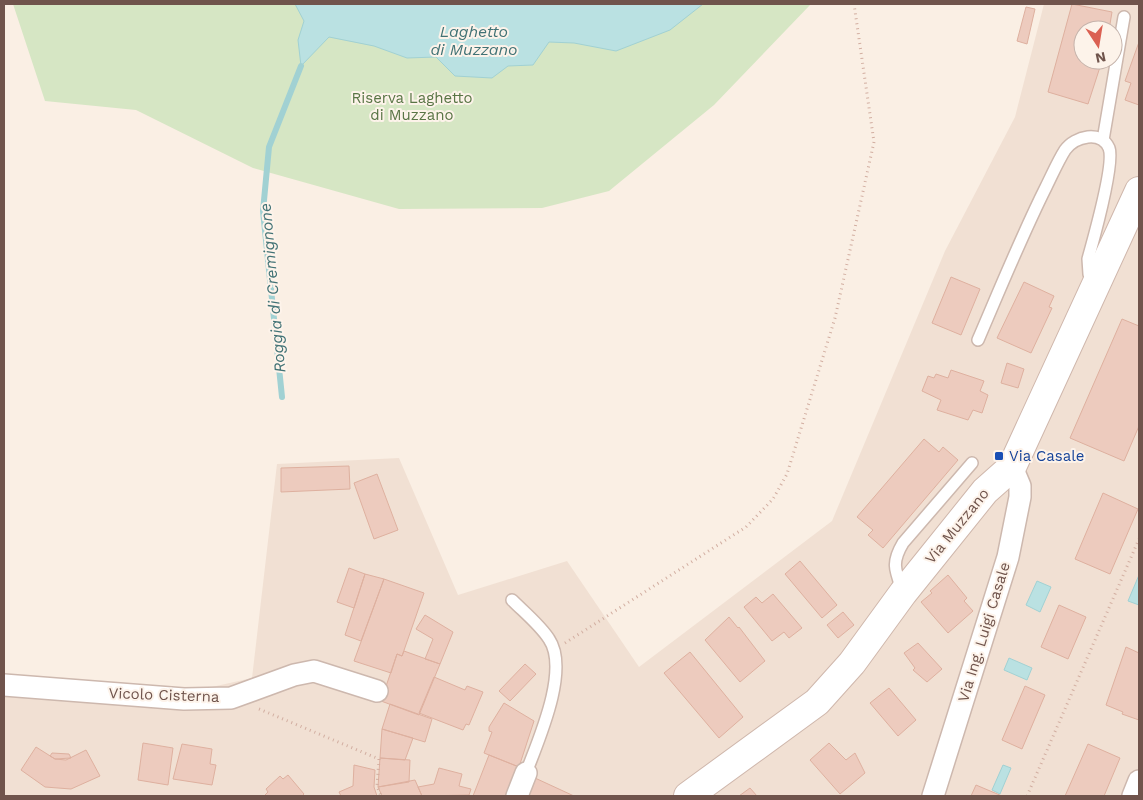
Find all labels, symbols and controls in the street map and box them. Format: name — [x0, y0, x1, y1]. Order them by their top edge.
north arrow — [1073, 20, 1123, 70]
water label: Laghetto di Muzzano — [430, 22, 518, 59]
text: N — [1094, 49, 1107, 67]
park label: Riserva Laghetto di Muzzano — [351, 89, 473, 124]
water label: Roggia di Cremignone — [256, 202, 289, 374]
place label: Via Casale — [1009, 447, 1084, 465]
marker: Via Casale — [993, 450, 1005, 462]
street label: Via Muzzano — [921, 485, 993, 567]
street label: Via Ing. Luigi Casale — [954, 560, 1014, 704]
street label: Vicolo Cisterna — [108, 684, 220, 706]

